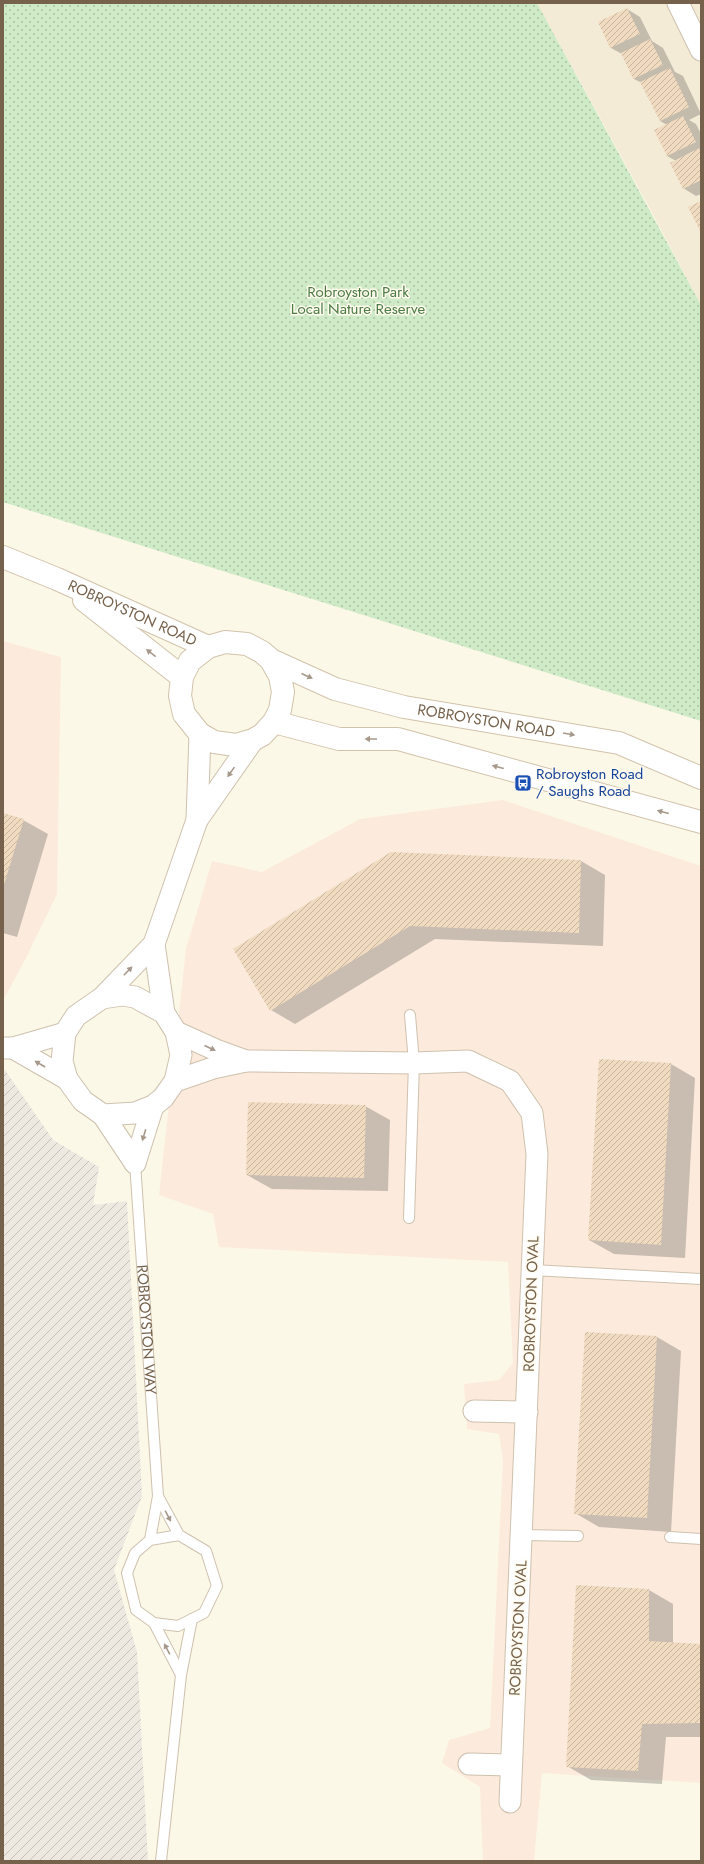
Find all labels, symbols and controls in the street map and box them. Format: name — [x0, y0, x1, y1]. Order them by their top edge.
park label: Robroyston Park Local Nature Reserve — [291, 281, 425, 320]
street label: ROBROYSTON ROAD — [64, 574, 200, 652]
one-way arrow — [146, 649, 157, 657]
one-way arrow — [301, 673, 312, 679]
street label: ROBROYSTON ROAD — [416, 698, 557, 743]
one-way arrow — [563, 732, 575, 738]
one-way arrow — [364, 736, 377, 742]
one-way arrow — [491, 763, 504, 769]
place label: Robroyston Road / Saughs Road — [536, 763, 643, 802]
one-way arrow — [227, 767, 235, 777]
bus stop icon: Robroyston Road / Saughs Road — [513, 773, 533, 793]
one-way arrow — [657, 809, 669, 815]
one-way arrow — [123, 966, 133, 976]
one-way arrow — [205, 1045, 216, 1051]
one-way arrow — [34, 1060, 46, 1067]
one-way arrow — [141, 1129, 147, 1141]
street label: ROBROYSTON OVAL — [518, 1236, 544, 1372]
street label: ROBROYSTON WAY — [131, 1264, 162, 1396]
one-way arrow — [165, 1510, 171, 1521]
street label: ROBROYSTON OVAL — [503, 1559, 533, 1696]
one-way arrow — [164, 1643, 170, 1655]

